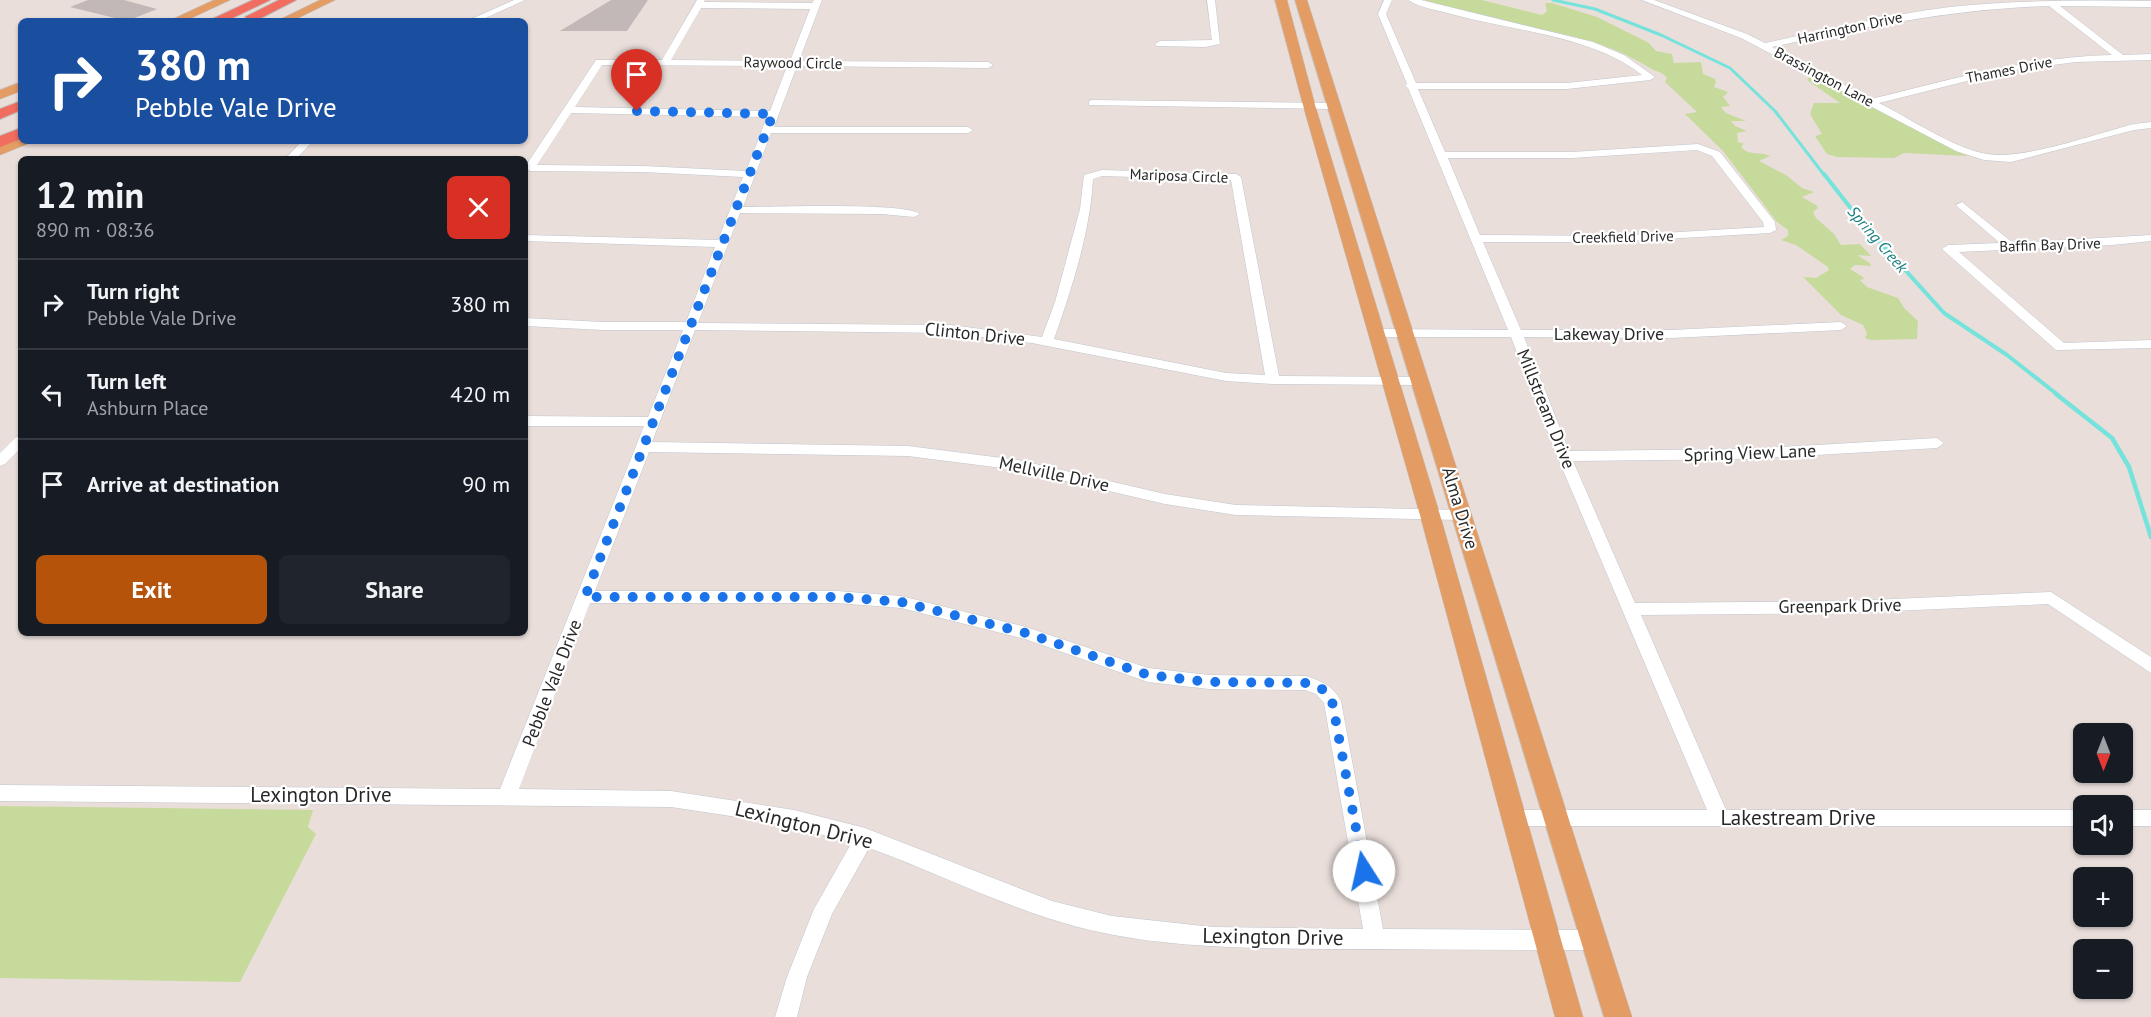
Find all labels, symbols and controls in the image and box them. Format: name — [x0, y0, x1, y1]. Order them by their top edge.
street label: Harrington Drive — [1796, 7, 1904, 48]
text: 380 m — [135, 37, 251, 92]
icon: right — [36, 42, 114, 120]
street label: Brassington Lane — [1771, 42, 1877, 111]
pin — [611, 49, 662, 111]
street label: Raywood Circle — [743, 52, 843, 73]
street label: Thames Drive — [1964, 52, 2054, 87]
icon: arrive — [620, 58, 653, 91]
text: Pebble Vale Drive — [135, 90, 337, 124]
street label: Mariposa Circle — [1129, 164, 1229, 187]
text: 12 min — [36, 171, 144, 218]
button: close — [447, 176, 510, 239]
water label: Spring Creek — [1844, 202, 1913, 277]
text: 890 m · 08:36 — [36, 217, 154, 243]
street label: Creekfield Drive — [1572, 226, 1674, 247]
street label: Baffin Bay Drive — [1999, 233, 2101, 256]
text: Turn right — [87, 277, 179, 305]
icon: right — [36, 288, 69, 321]
text: 380 m — [450, 290, 510, 318]
text: Pebble Vale Drive — [87, 305, 236, 331]
street label: Clinton Drive — [924, 317, 1026, 350]
street label: Lakeway Drive — [1554, 322, 1664, 345]
street label: Millstream Drive — [1512, 346, 1581, 472]
text: Turn left — [87, 367, 167, 395]
icon: left — [36, 378, 69, 411]
text: 420 m — [450, 380, 510, 408]
text: Ashburn Place — [87, 395, 208, 421]
street label: Spring View Lane — [1683, 439, 1817, 466]
street label: Mellville Drive — [997, 451, 1111, 496]
street label: Alma Drive — [1437, 464, 1484, 552]
icon: arrive — [36, 468, 69, 501]
text: Arrive at destination — [87, 470, 279, 498]
text: 90 m — [462, 470, 510, 498]
button: Exit — [36, 555, 267, 624]
button: Share — [279, 555, 510, 624]
street label: Greenpark Drive — [1778, 593, 1902, 618]
street label: Pebble Vale Drive — [517, 616, 586, 750]
north arrow — [2073, 723, 2133, 783]
map controls — [2073, 723, 2133, 999]
street label: Lexington Drive — [250, 781, 392, 808]
street label: Lexington Drive — [732, 794, 876, 855]
button: sound — [2073, 795, 2133, 855]
street label: Lakestream Drive — [1720, 804, 1876, 831]
position arrow — [1332, 839, 1396, 903]
button: + — [2073, 867, 2133, 927]
street label: Lexington Drive — [1202, 922, 1344, 951]
button: − — [2073, 939, 2133, 999]

